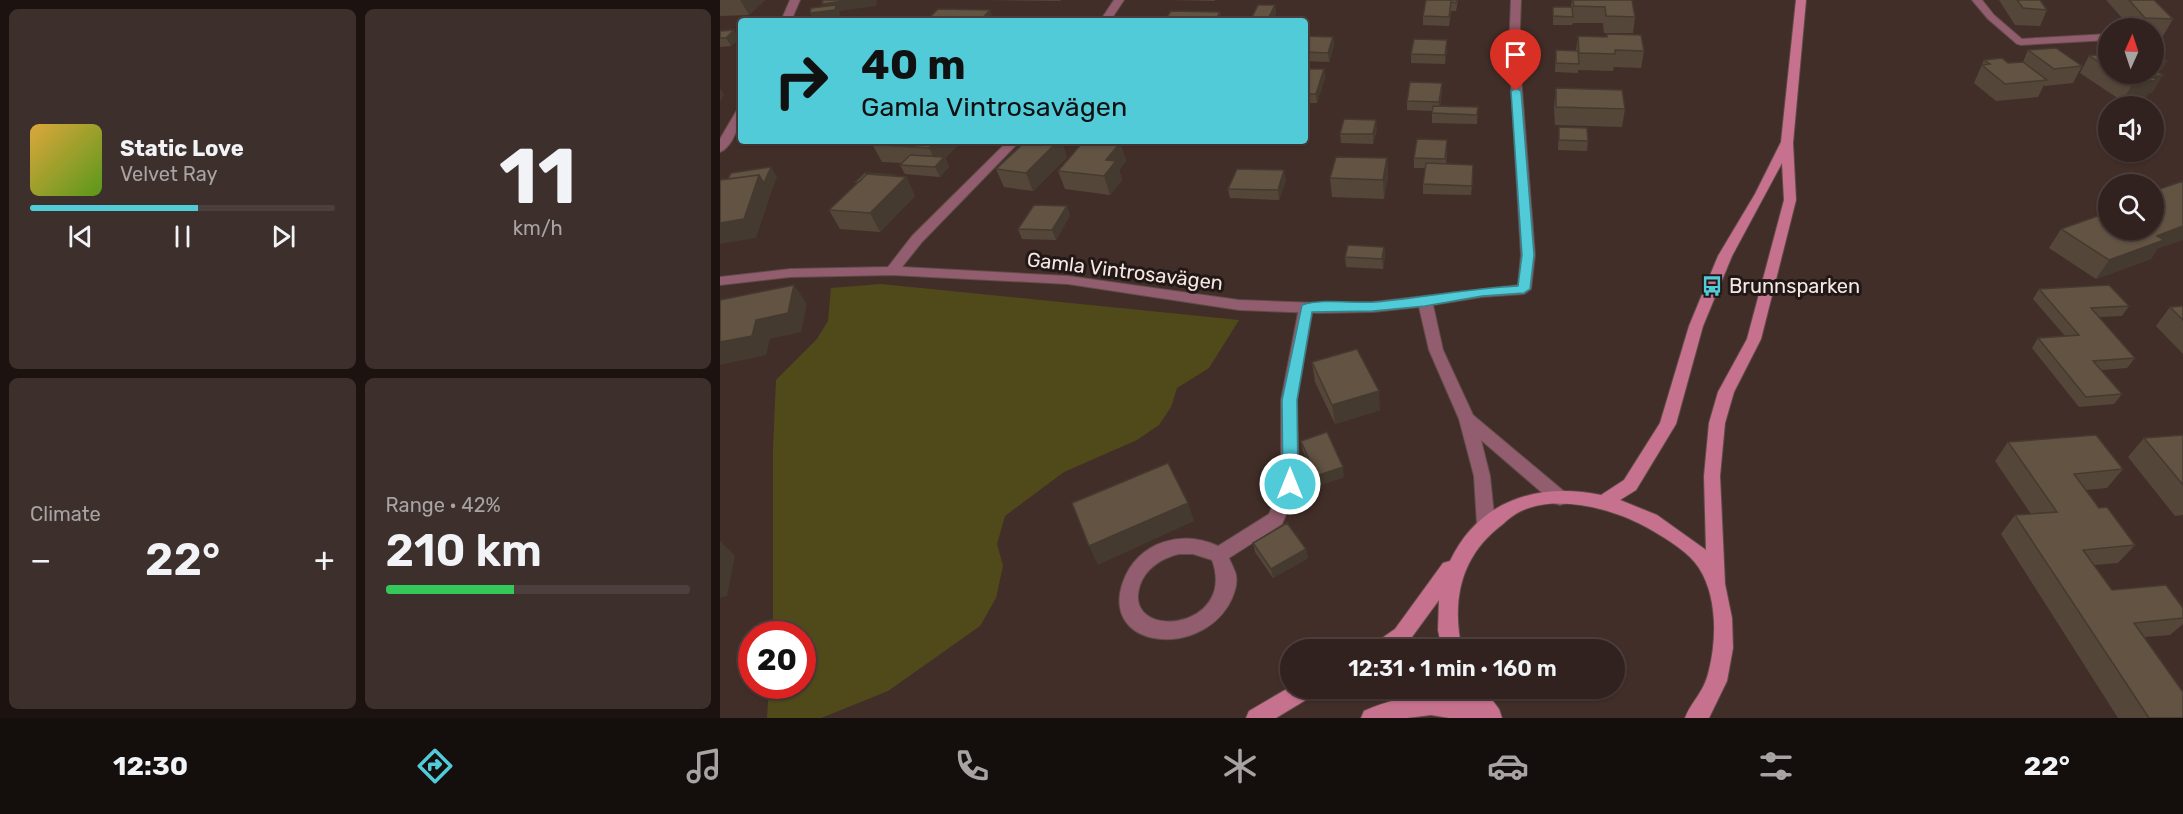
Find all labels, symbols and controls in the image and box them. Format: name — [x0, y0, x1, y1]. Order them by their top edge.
north arrow — [2098, 18, 2164, 84]
map controls — [2098, 18, 2164, 240]
pin — [1490, 29, 1541, 91]
icon: arrive — [1499, 38, 1532, 71]
text: 40 m — [861, 40, 966, 90]
icon: right — [762, 42, 840, 120]
text: Gamla Vintrosavägen — [861, 91, 1127, 123]
button: sound — [2098, 96, 2164, 162]
text: 11 — [499, 130, 577, 223]
text: Static Love — [120, 135, 244, 162]
text: Velvet Ray — [120, 162, 218, 186]
button: search — [2098, 174, 2164, 240]
text: km/h — [513, 216, 563, 240]
icon: previous — [64, 220, 97, 253]
icon: pause — [166, 220, 199, 253]
icon: next — [267, 220, 300, 253]
street label: Gamla Vintrosavägen — [1026, 247, 1224, 295]
bus stop icon: Brunnsparken — [1700, 274, 1724, 298]
place label: Brunnsparken — [1729, 274, 1860, 298]
position arrow — [1258, 452, 1322, 516]
text: Range · 42% — [386, 493, 501, 517]
text: Climate — [30, 502, 101, 526]
text: 210 km — [386, 524, 542, 577]
text: 22° — [145, 533, 220, 586]
text: − — [30, 540, 51, 579]
text: + — [314, 540, 335, 579]
speed limit sign: 20 — [738, 621, 816, 699]
text: 12:31 · 1 min · 160 m — [1348, 655, 1557, 682]
icon: directions — [414, 745, 456, 787]
icon: music — [683, 745, 725, 787]
icon: phone — [951, 745, 993, 787]
icon: climate — [1219, 745, 1261, 787]
icon: car — [1487, 745, 1529, 787]
icon: filters — [1755, 745, 1797, 787]
text: 12:30 — [113, 750, 188, 782]
text: 22° — [2024, 750, 2070, 782]

